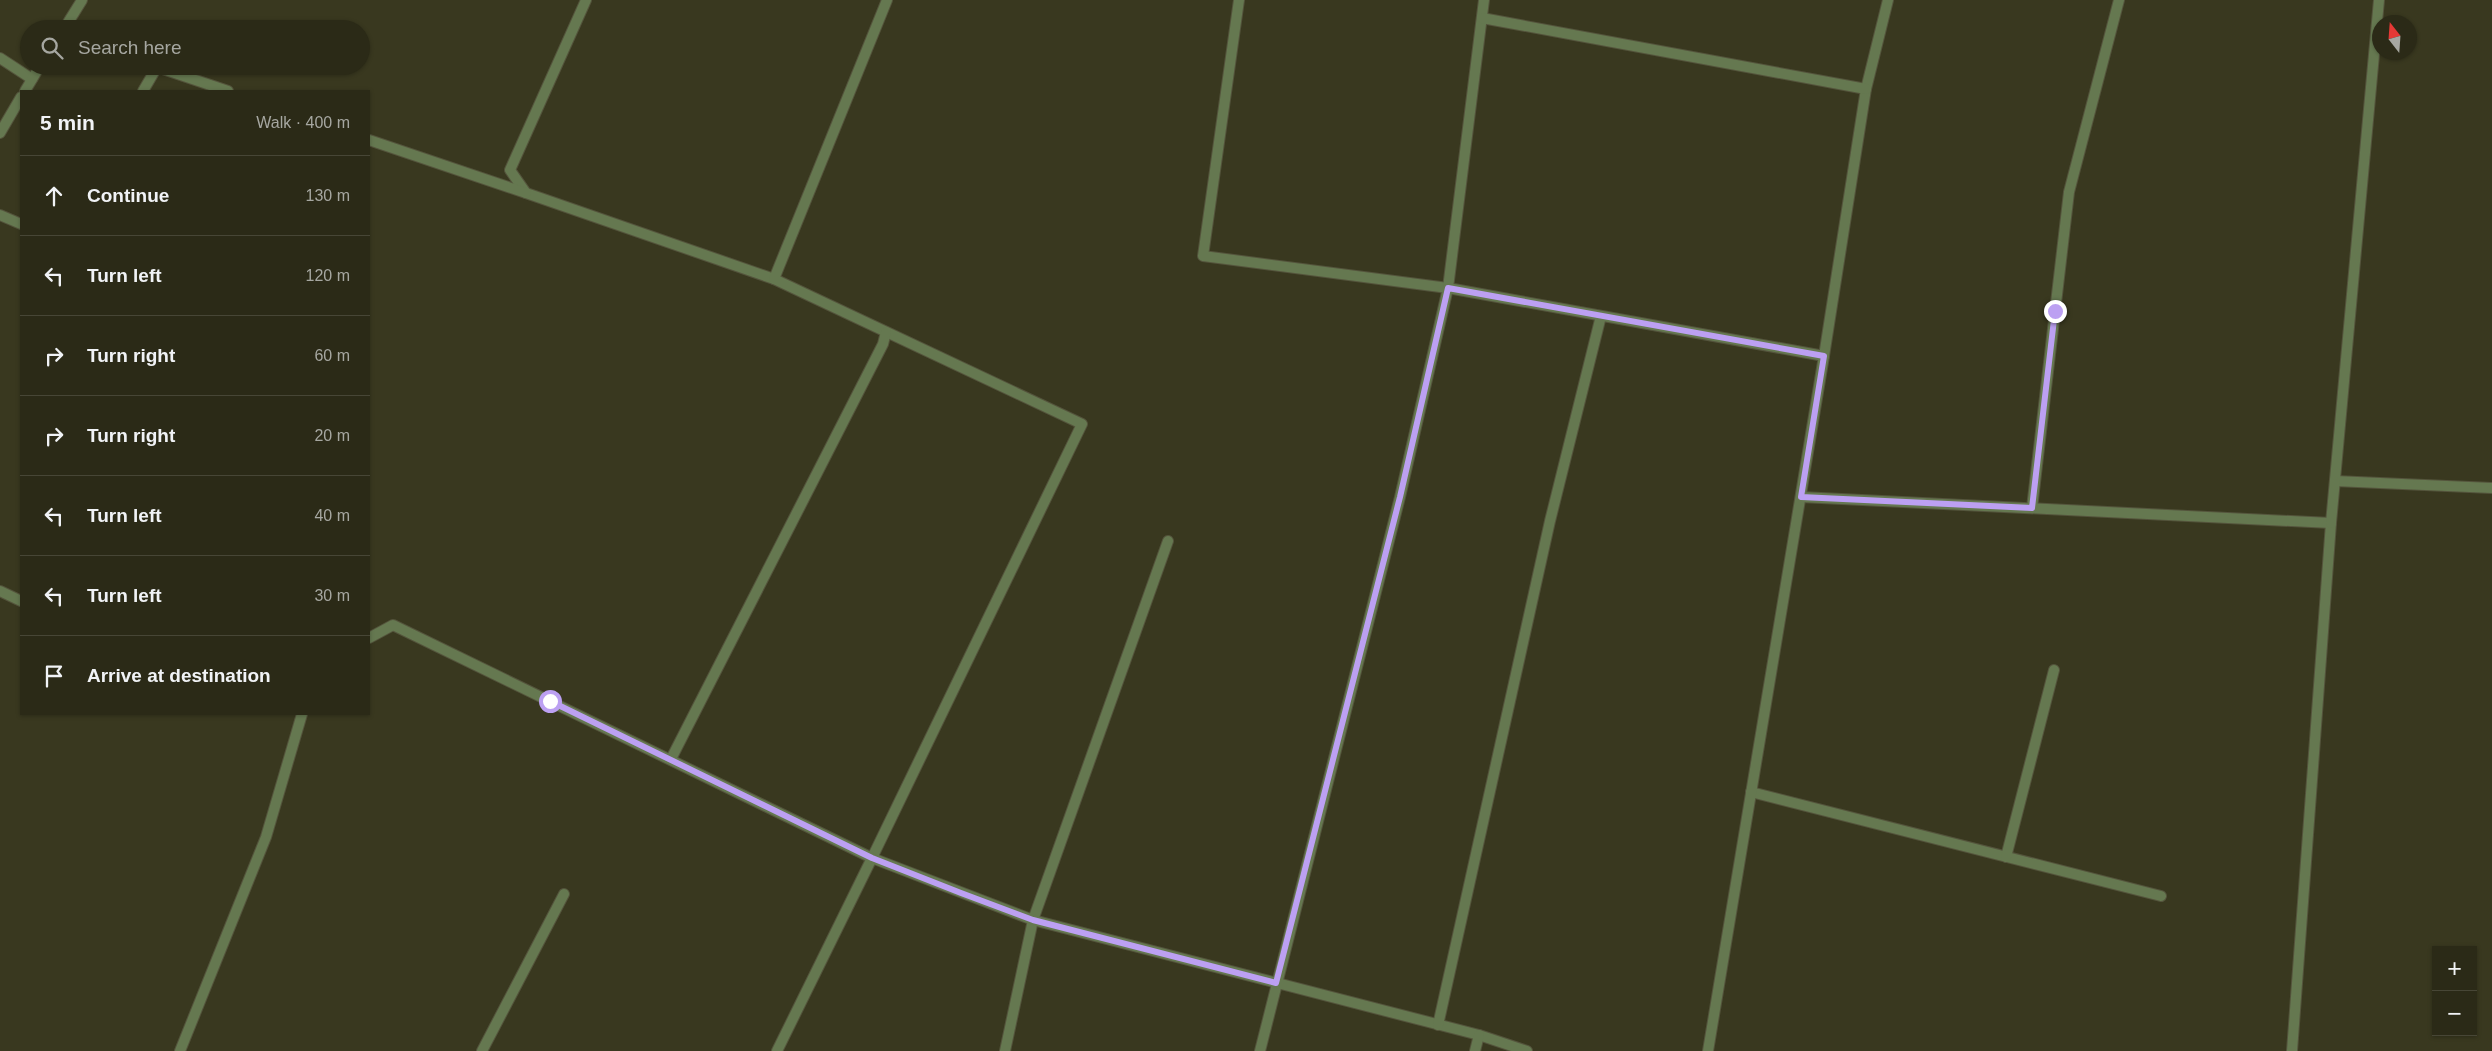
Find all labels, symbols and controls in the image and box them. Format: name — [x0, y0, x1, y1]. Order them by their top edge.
north arrow — [2372, 15, 2417, 60]
search box — [20, 20, 370, 75]
icon: search — [38, 34, 66, 62]
text: Search here — [78, 37, 182, 58]
text: 5 min — [40, 111, 95, 134]
text: Walk · 400 m — [256, 114, 350, 131]
icon: ahead — [40, 182, 68, 210]
text: Continue — [87, 185, 169, 206]
text: 130 m — [306, 187, 350, 204]
icon: left — [40, 262, 68, 290]
text: Turn left — [87, 265, 162, 286]
text: 120 m — [306, 267, 350, 284]
route end — [2044, 300, 2067, 323]
icon: right — [40, 342, 68, 370]
text: Turn right — [87, 345, 175, 366]
text: 60 m — [314, 347, 350, 364]
icon: right — [40, 422, 68, 450]
text: Turn right — [87, 425, 175, 446]
text: 20 m — [314, 427, 350, 444]
icon: left — [40, 502, 68, 530]
text: Turn left — [87, 505, 162, 526]
text: 40 m — [314, 507, 350, 524]
icon: left — [40, 582, 68, 610]
text: Turn left — [87, 585, 162, 606]
text: 30 m — [314, 587, 350, 604]
icon: arrive — [40, 662, 68, 690]
text: Arrive at destination — [87, 665, 271, 686]
route start — [539, 690, 562, 713]
map controls — [2432, 946, 2477, 1036]
button: + — [2432, 946, 2477, 991]
button: − — [2432, 991, 2477, 1036]

